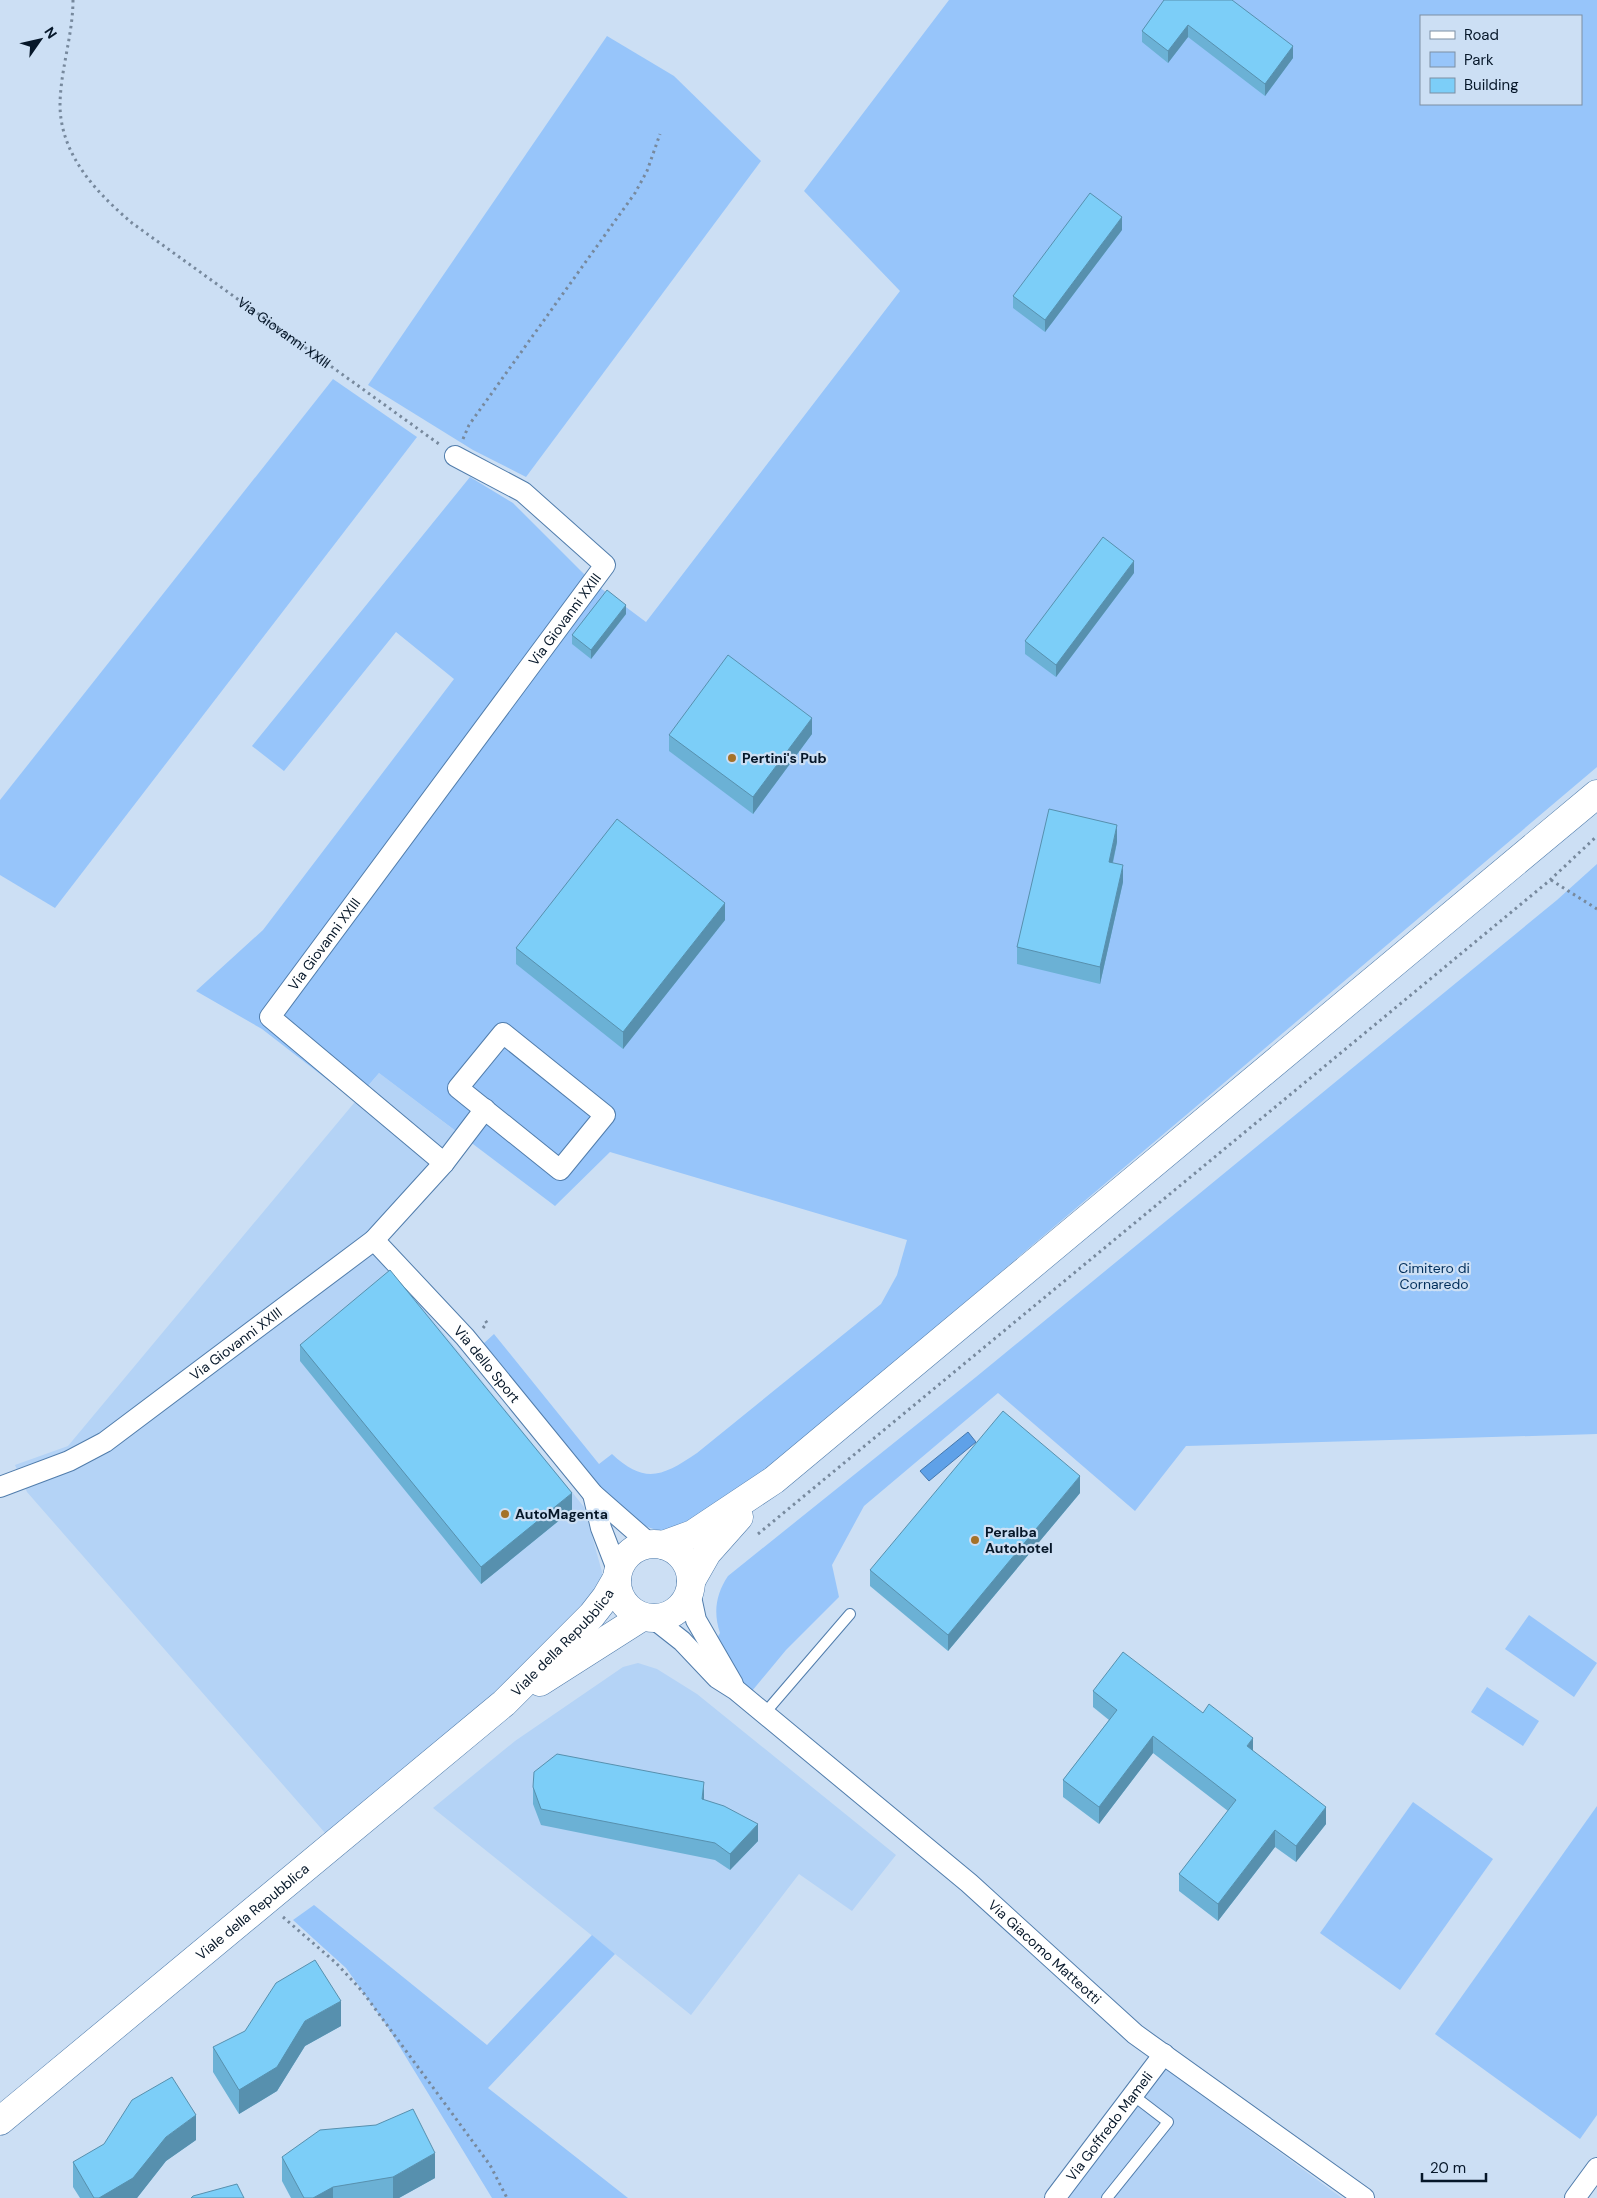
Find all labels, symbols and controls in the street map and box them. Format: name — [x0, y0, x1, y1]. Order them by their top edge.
north arrow — [15, 15, 65, 65]
legend — [1420, 15, 1582, 105]
text: N — [40, 23, 61, 42]
text: Road — [1464, 25, 1499, 45]
text: Park — [1464, 50, 1494, 70]
text: Building — [1464, 75, 1519, 95]
street label: Via Giovanni XXIII — [234, 293, 334, 372]
street label: Via Giovanni XXIII — [524, 570, 605, 669]
place label: Pertini's Pub — [742, 749, 827, 767]
marker: Pertini's Pub — [726, 752, 738, 764]
street label: Via Giovanni XXIII — [284, 894, 364, 994]
park label: Cimitero di Cornaredo — [1398, 1259, 1470, 1293]
street label: Via Giovanni XXIII — [186, 1303, 285, 1384]
street label: Via dello Sport — [450, 1322, 524, 1407]
place label: AutoMagenta — [515, 1505, 608, 1523]
marker: AutoMagenta — [499, 1508, 511, 1520]
place label: Peralba Autohotel — [985, 1523, 1053, 1557]
marker: Peralba Autohotel — [969, 1534, 981, 1546]
street label: Viale della Repubblica — [507, 1586, 618, 1700]
street label: Viale della Repubblica — [192, 1859, 313, 1964]
street label: Via Giacomo Matteotti — [984, 1896, 1105, 2008]
street label: Via Goffredo Mameli — [1062, 2068, 1157, 2185]
scale bar — [1422, 2150, 1486, 2182]
text: 20 m — [1430, 2158, 1466, 2178]

